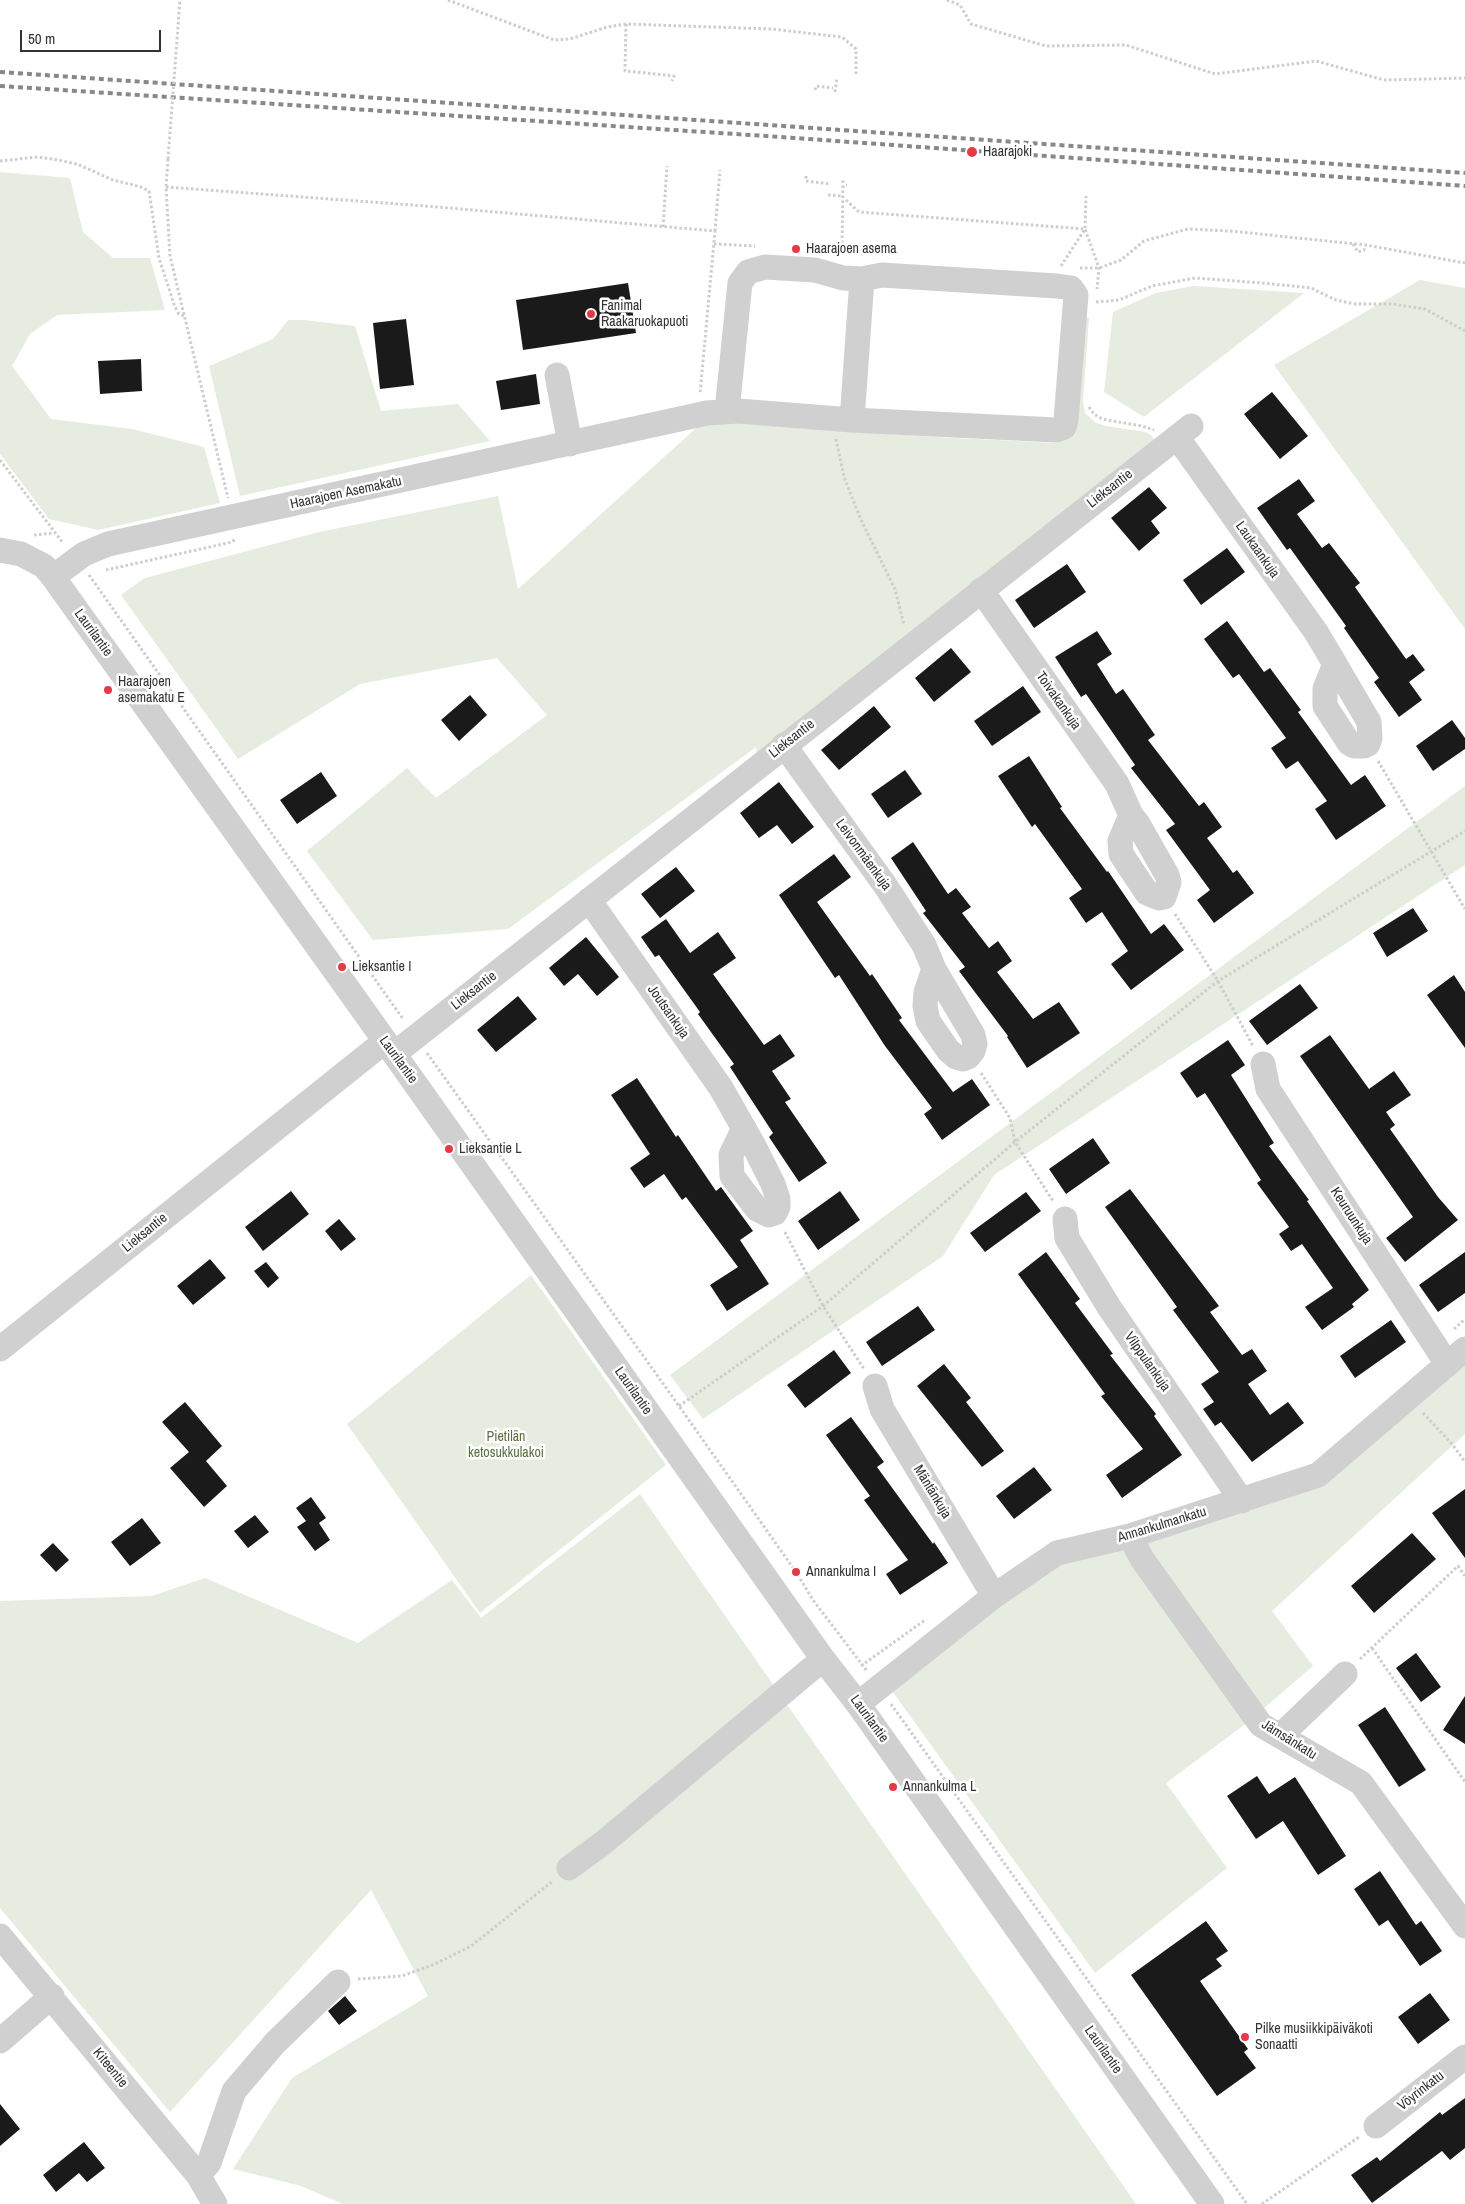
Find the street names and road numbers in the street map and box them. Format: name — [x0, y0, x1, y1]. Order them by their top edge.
street label: Lieksantie — [1084, 466, 1136, 512]
street label: Haarajoen Asemakatu — [289, 473, 403, 513]
street label: Laukaankuja — [1231, 519, 1283, 581]
street label: Laurilantie — [70, 606, 116, 660]
street label: Toivakankuja — [1032, 669, 1084, 733]
street label: Lieksantie — [766, 716, 818, 762]
street label: Leivonmäenkuja — [831, 816, 895, 894]
street label: Lieksantie — [448, 968, 500, 1014]
street label: Joutsankuja — [644, 982, 692, 1042]
street label: Laurilantie — [375, 1033, 421, 1087]
street label: Keuruunkuja — [1326, 1184, 1376, 1248]
street label: Lieksantie — [119, 1210, 171, 1256]
street label: Vilppulankuja — [1120, 1329, 1174, 1395]
street label: Laurilantie — [611, 1364, 655, 1418]
street label: Mäntänkuja — [910, 1462, 954, 1522]
street label: Annankulmankatu — [1116, 1504, 1208, 1546]
street label: Laurilantie — [846, 1692, 892, 1746]
street label: Jämsänkatu — [1258, 1716, 1320, 1764]
street label: Laurilantie — [1081, 2023, 1125, 2077]
street label: Kiteentie — [89, 2045, 131, 2091]
street label: Vöyrinkatu — [1394, 2068, 1448, 2114]

